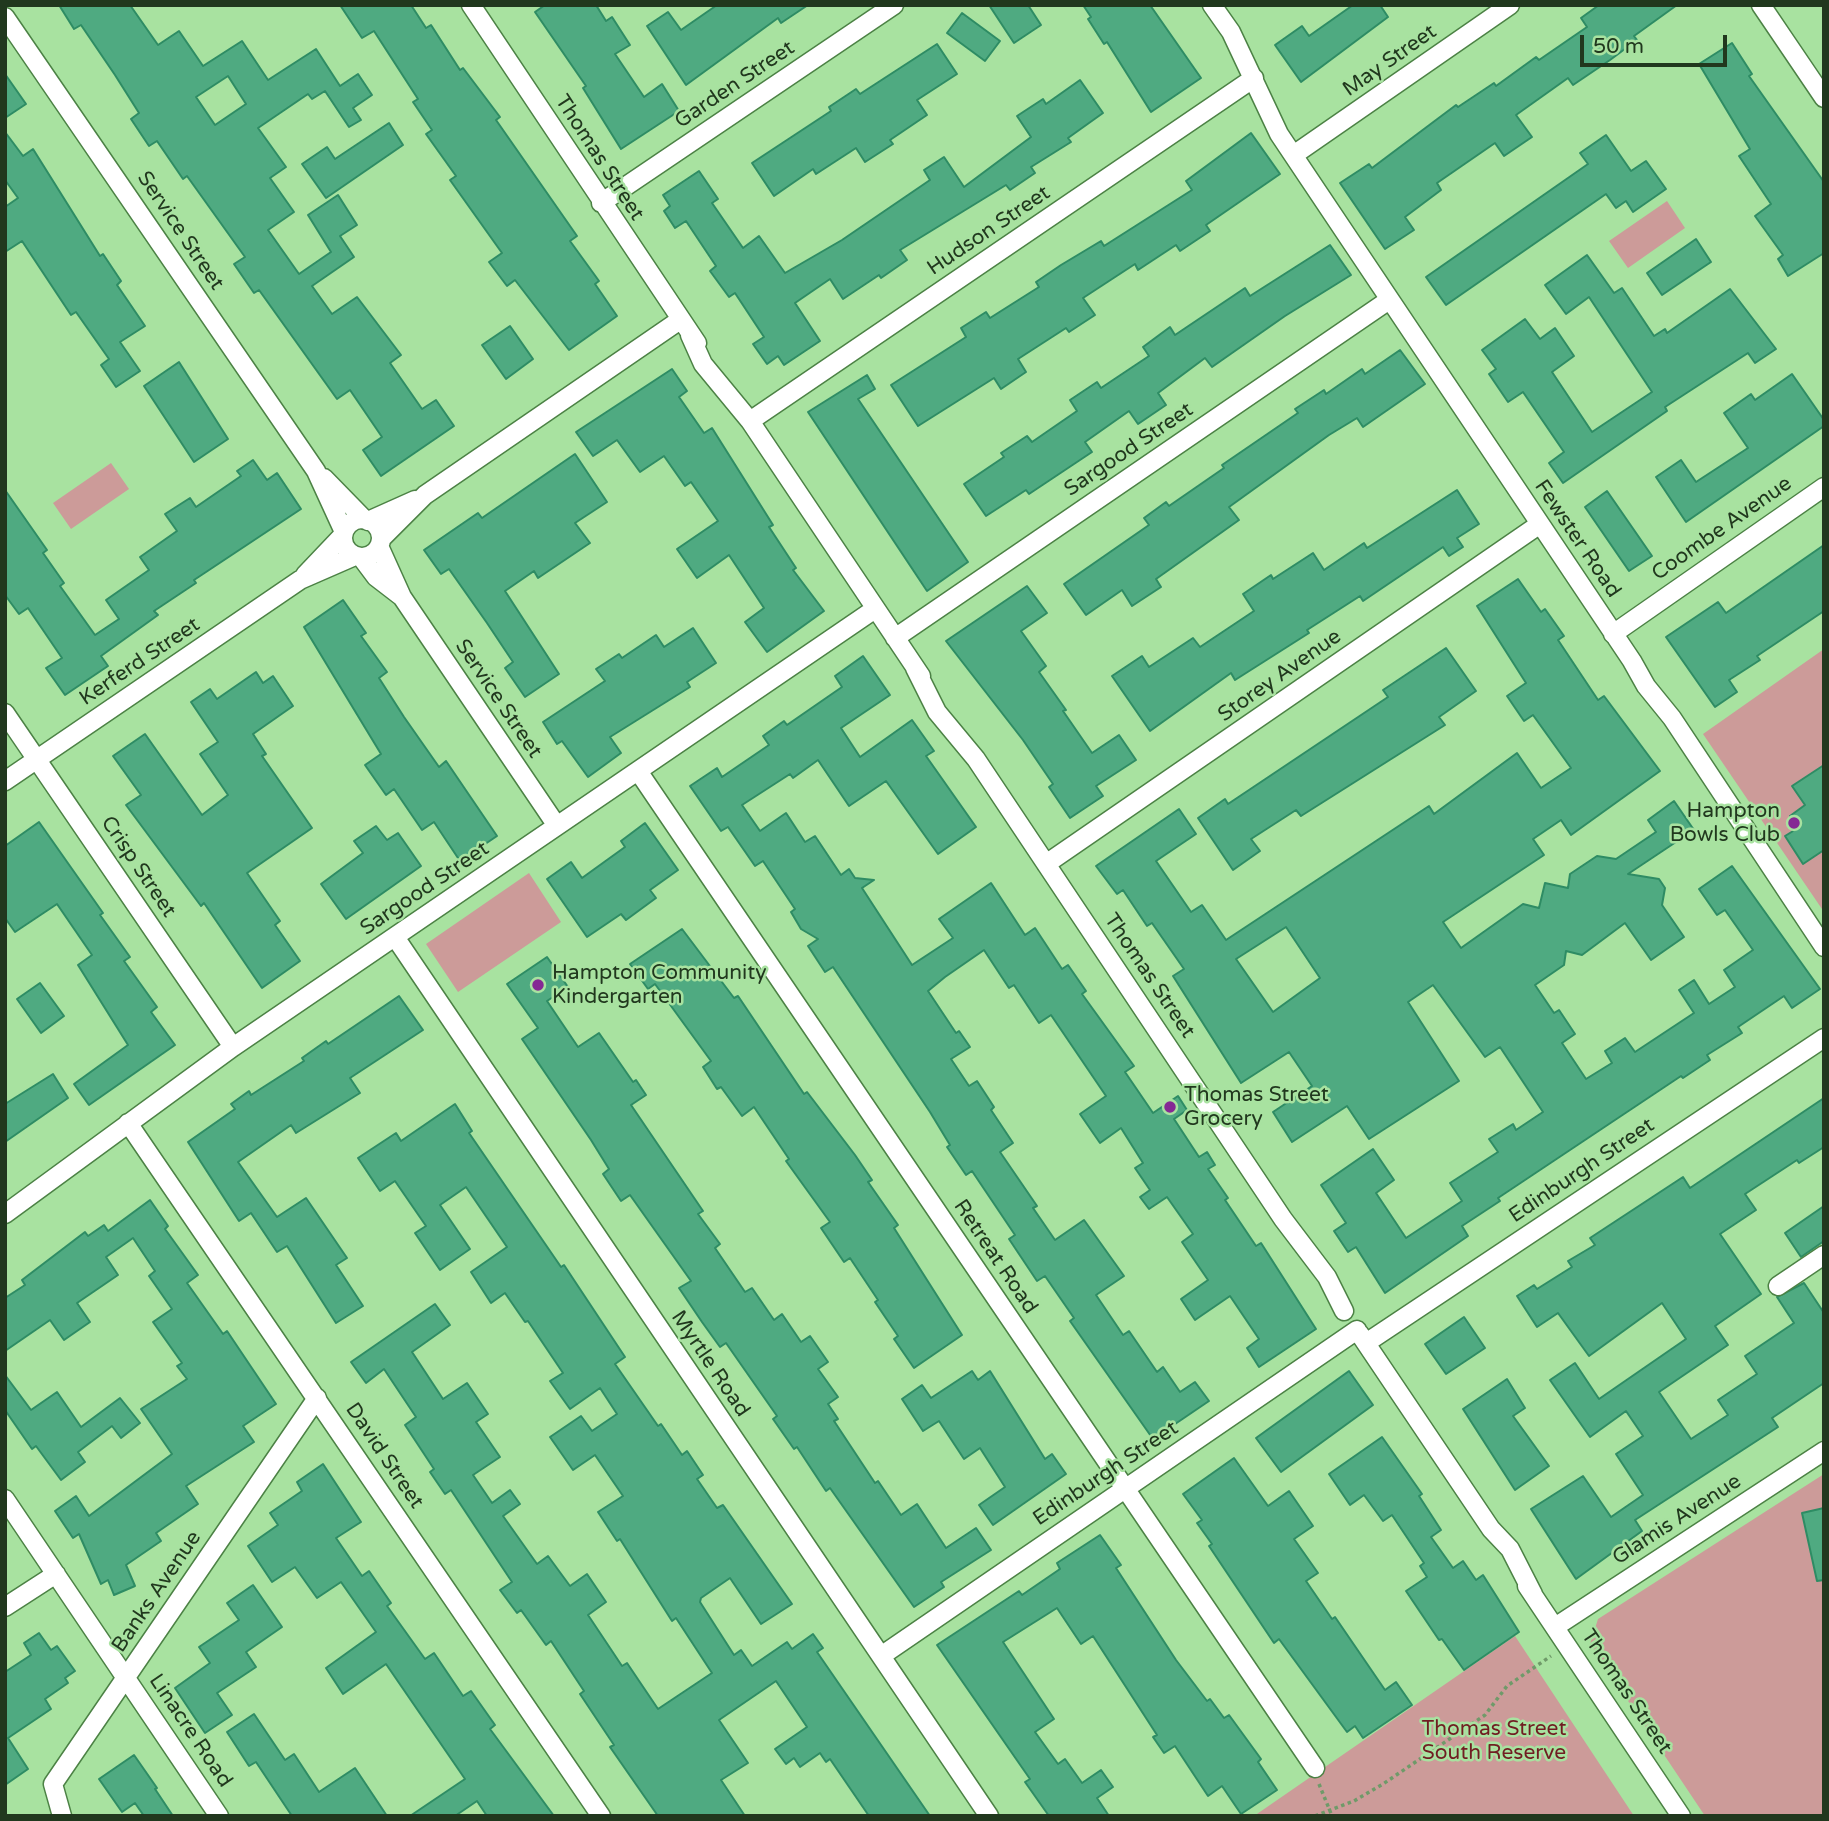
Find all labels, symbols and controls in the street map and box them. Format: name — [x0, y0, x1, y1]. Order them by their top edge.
street label: May Street — [1338, 20, 1442, 102]
scale bar — [1584, 21, 1731, 65]
text: 50 m — [1593, 34, 1644, 59]
street label: Garden Street — [670, 36, 800, 134]
street label: Thomas Street — [549, 90, 649, 226]
street label: Service Street — [131, 167, 229, 295]
street label: Hudson Street — [923, 181, 1055, 281]
street label: Sargood Street — [1060, 398, 1198, 502]
street label: Coombe Avenue — [1647, 471, 1797, 587]
street label: Fewster Road — [1528, 475, 1626, 603]
street label: Kerferd Street — [75, 612, 205, 712]
street label: Storey Avenue — [1214, 624, 1346, 728]
street label: Service Street — [449, 635, 547, 763]
place label: Hampton Bowls Club — [1670, 798, 1780, 848]
street label: Crisp Street — [95, 812, 181, 922]
marker: Hampton Bowls Club — [1786, 815, 1802, 831]
street label: Sargood Street — [356, 837, 494, 941]
street label: Thomas Street — [1098, 909, 1200, 1043]
place label: Hampton Community Kindergarten — [552, 960, 766, 1010]
marker: Hampton Community Kindergarten — [530, 977, 546, 993]
place label: Thomas Street Grocery — [1184, 1082, 1329, 1132]
marker: Thomas Street Grocery — [1162, 1099, 1178, 1115]
street label: Edinburgh Street — [1505, 1113, 1659, 1229]
street label: Retreat Road — [948, 1195, 1042, 1319]
street label: Myrtle Road — [665, 1306, 755, 1422]
street label: David Street — [339, 1398, 429, 1514]
street label: Edinburgh Street — [1029, 1416, 1183, 1532]
street label: Glamis Avenue — [1608, 1469, 1746, 1571]
street label: Banks Avenue — [107, 1526, 207, 1658]
street label: Thomas Street — [1575, 1625, 1677, 1759]
street label: Linacre Road — [143, 1670, 237, 1792]
park label: Thomas Street South Reserve — [1422, 1716, 1566, 1766]

